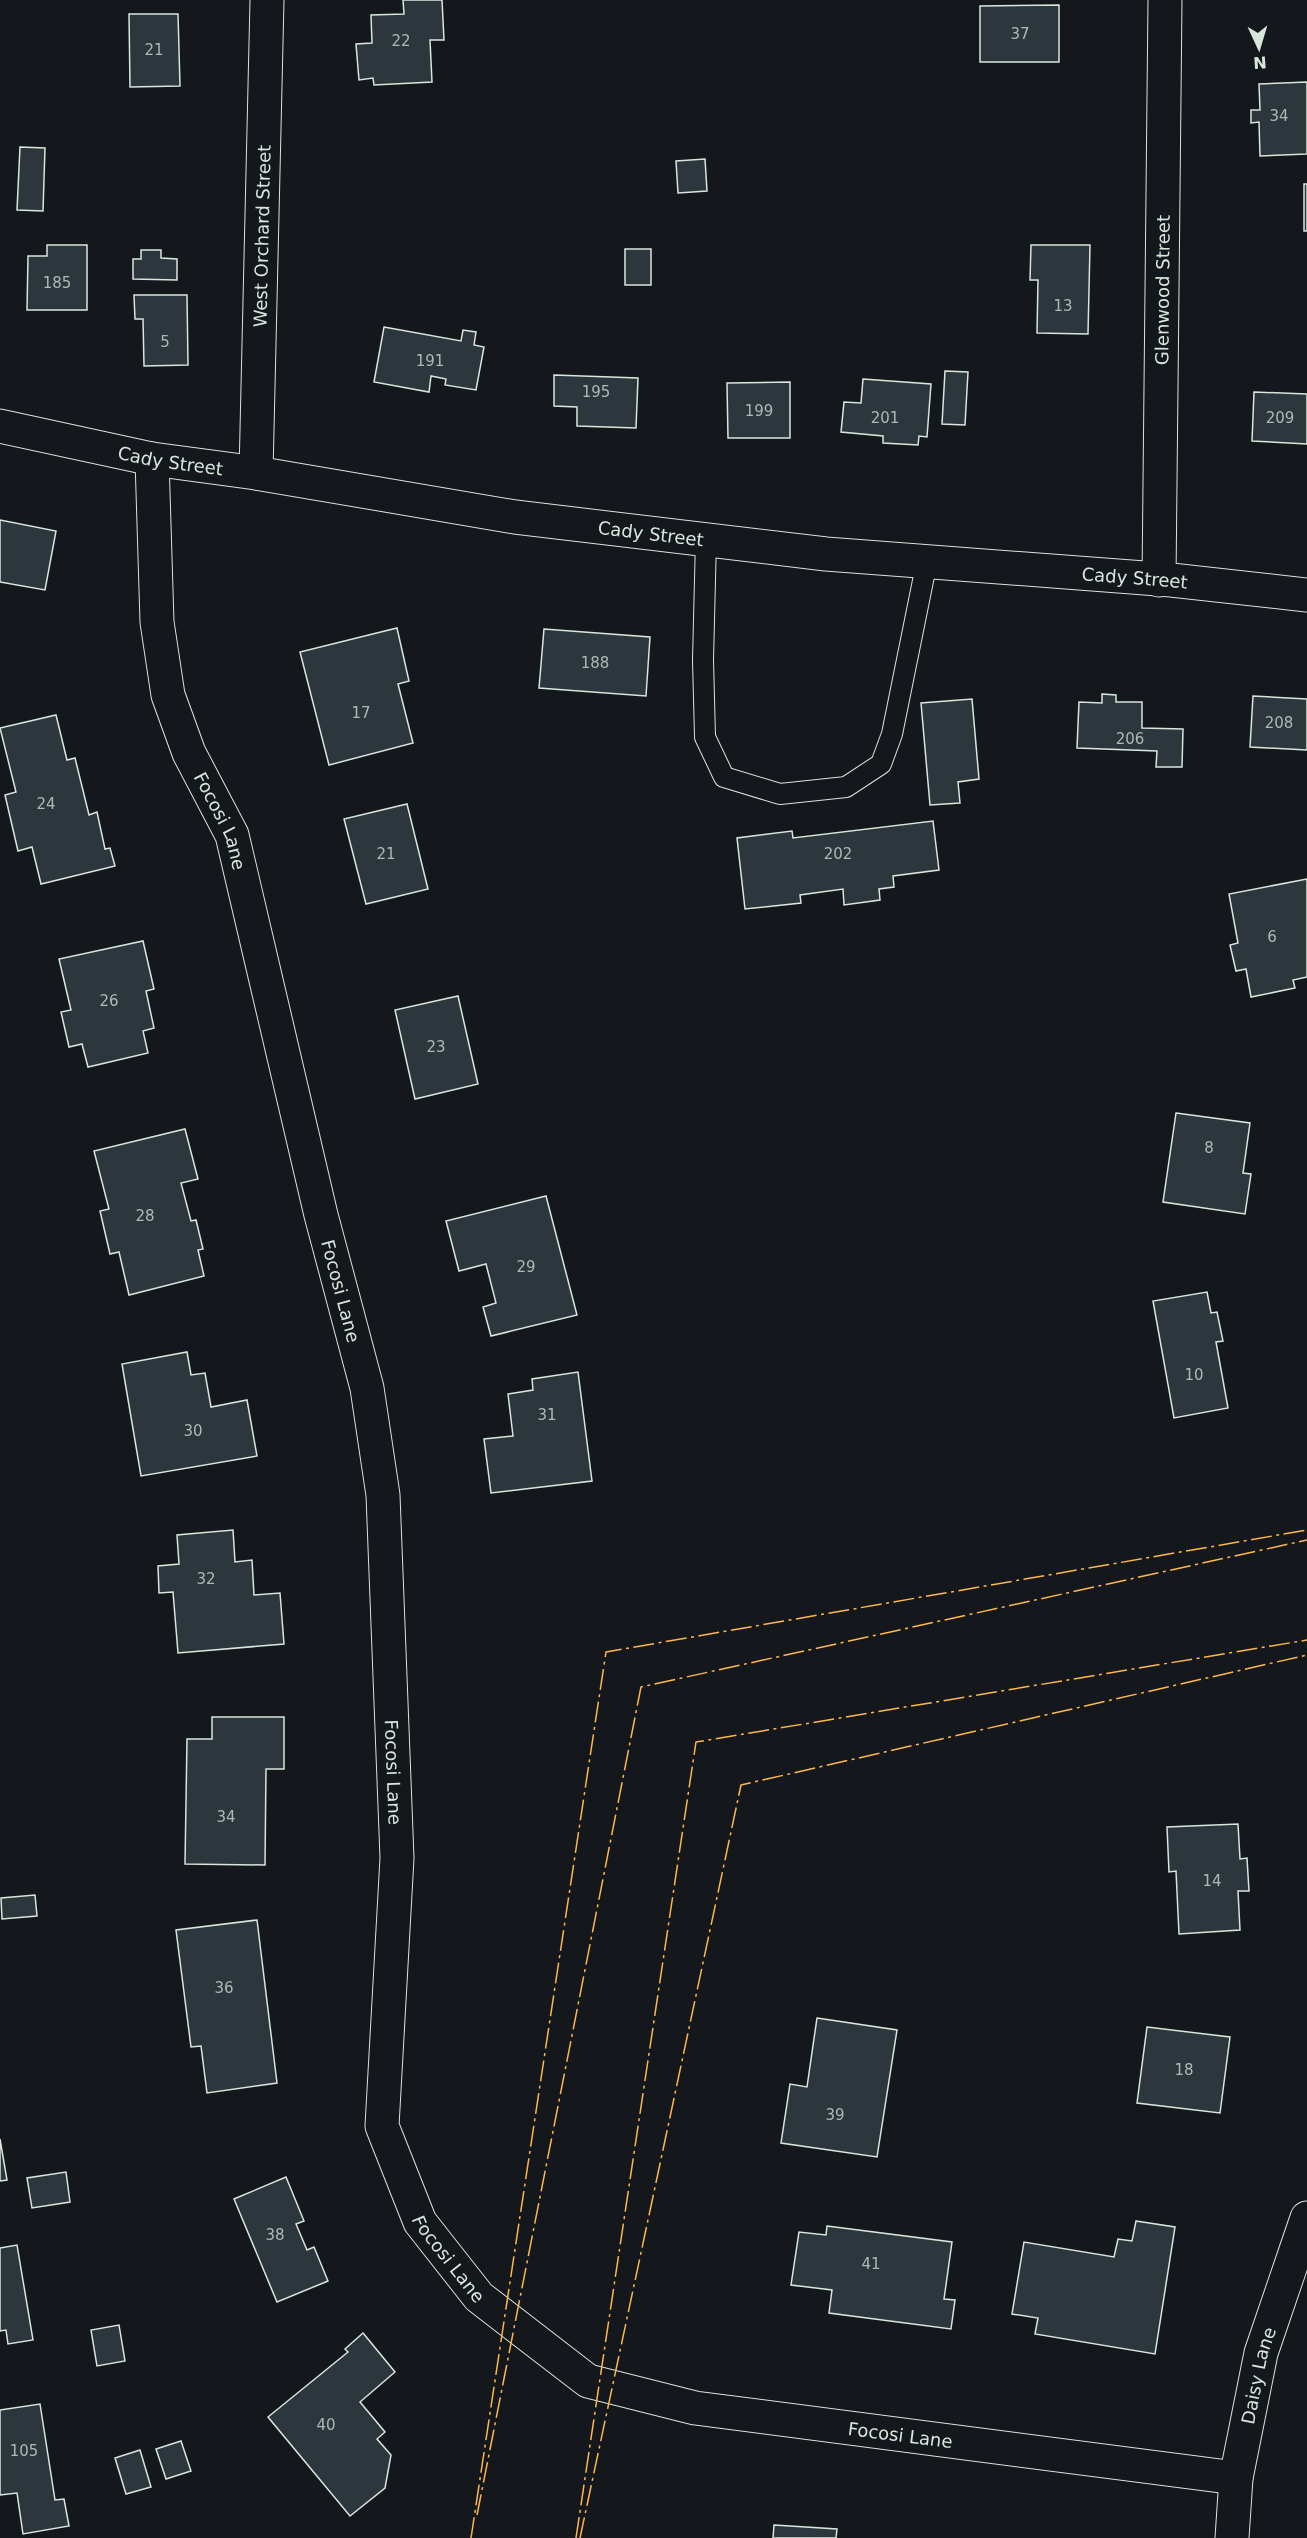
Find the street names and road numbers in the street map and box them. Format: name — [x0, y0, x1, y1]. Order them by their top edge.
street label: West Orchard Street — [249, 145, 274, 328]
street label: Glenwood Street — [1151, 215, 1173, 365]
street label: Cady Street — [116, 441, 224, 479]
street label: Cady Street — [597, 516, 705, 550]
street label: Cady Street — [1081, 563, 1189, 592]
street label: Focosi Lane — [190, 768, 250, 872]
street label: Focosi Lane — [317, 1237, 365, 1345]
street label: Focosi Lane — [381, 1719, 406, 1825]
street label: Focosi Lane — [408, 2212, 490, 2306]
street label: Daisy Lane — [1237, 2324, 1280, 2426]
street label: Focosi Lane — [847, 2417, 954, 2452]

